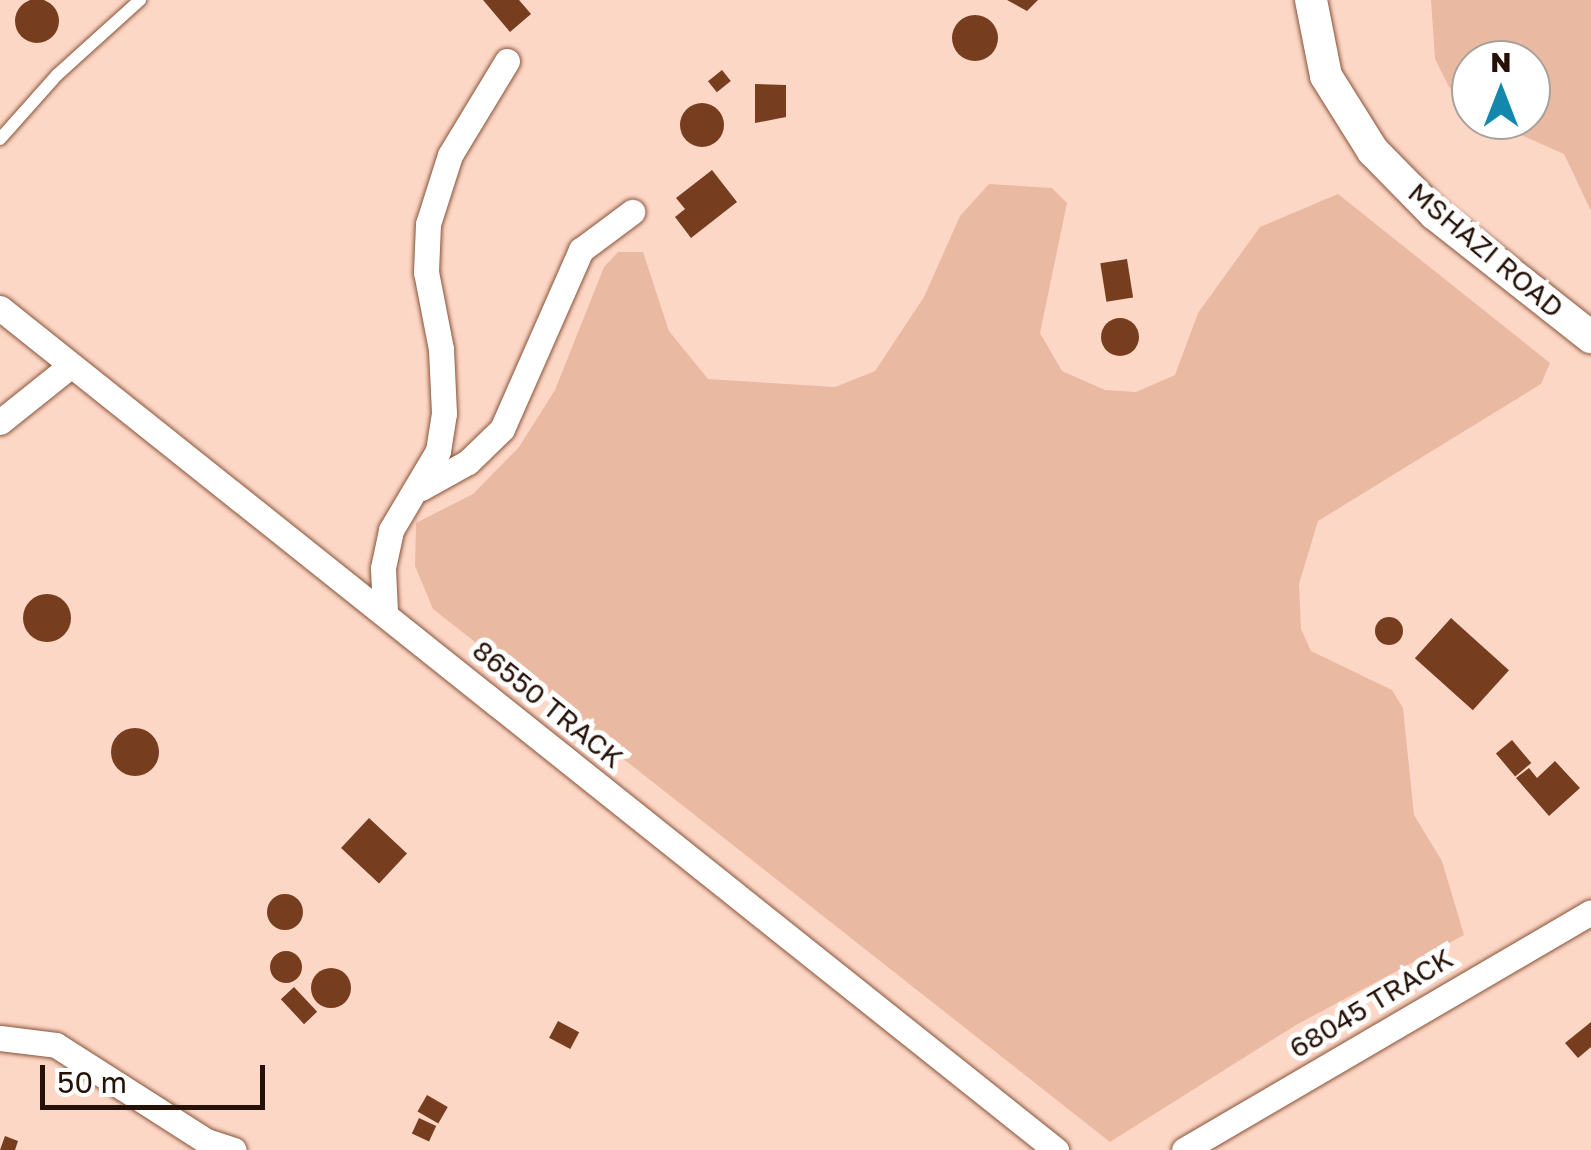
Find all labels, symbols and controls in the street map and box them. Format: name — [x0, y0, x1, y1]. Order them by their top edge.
north arrow — [1451, 40, 1551, 140]
text: N — [1490, 45, 1512, 78]
street label: MSHAZI ROAD — [1402, 175, 1570, 325]
street label: 86550 TRACK — [466, 633, 630, 775]
street label: 68045 TRACK — [1283, 941, 1459, 1065]
scale bar — [45, 1045, 270, 1107]
text: 50 m — [57, 1064, 127, 1100]

